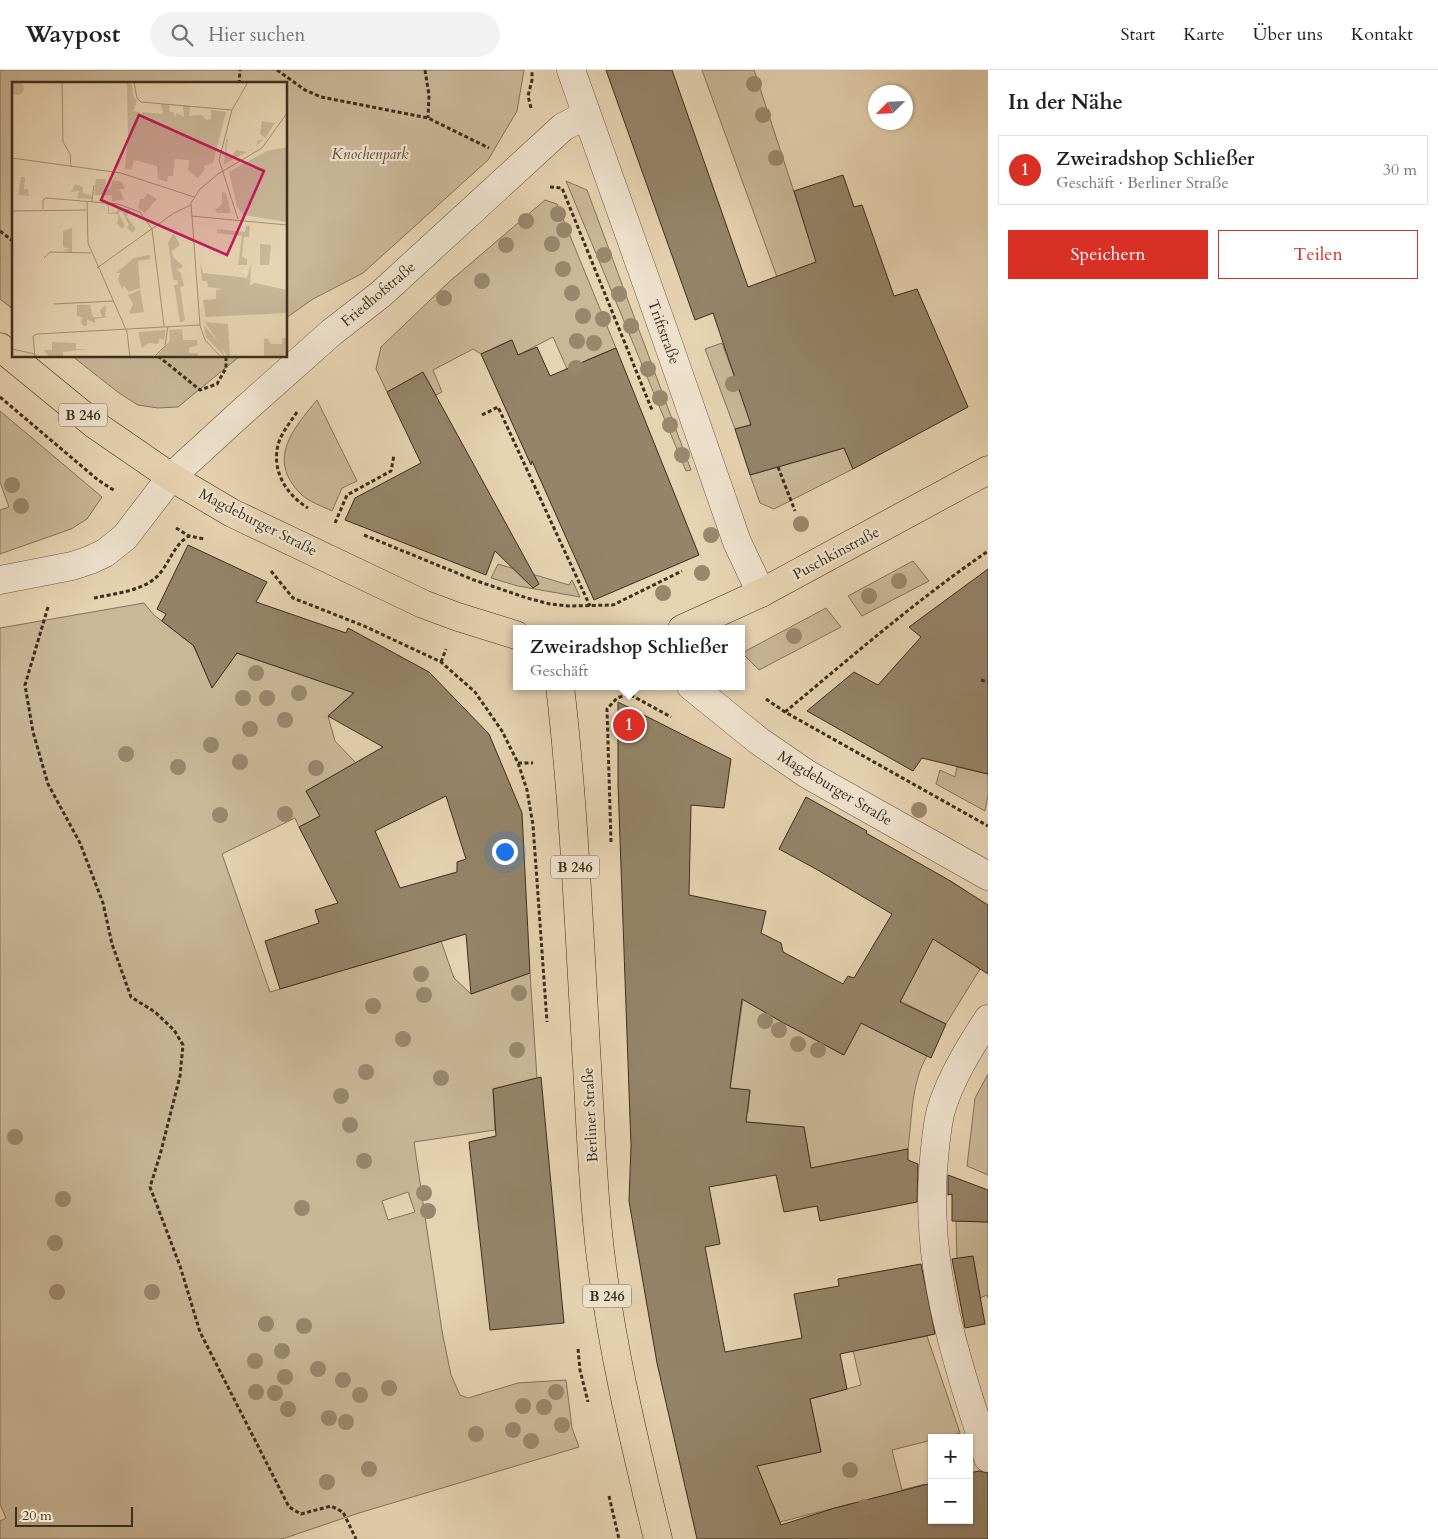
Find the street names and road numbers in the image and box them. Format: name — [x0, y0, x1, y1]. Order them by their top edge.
street label: Friedhofstraße — [337, 257, 420, 331]
street label: Triftstraße — [643, 297, 685, 367]
road number: B 246 — [59, 404, 107, 426]
street label: Magdeburger Straße — [195, 484, 321, 561]
street label: Puschkinstraße — [789, 522, 883, 584]
street label: Magdeburger Straße — [774, 746, 896, 830]
road number: B 246 — [551, 856, 599, 879]
street label: Berliner Straße — [578, 1067, 602, 1163]
road number: B 246 — [583, 1284, 631, 1308]

